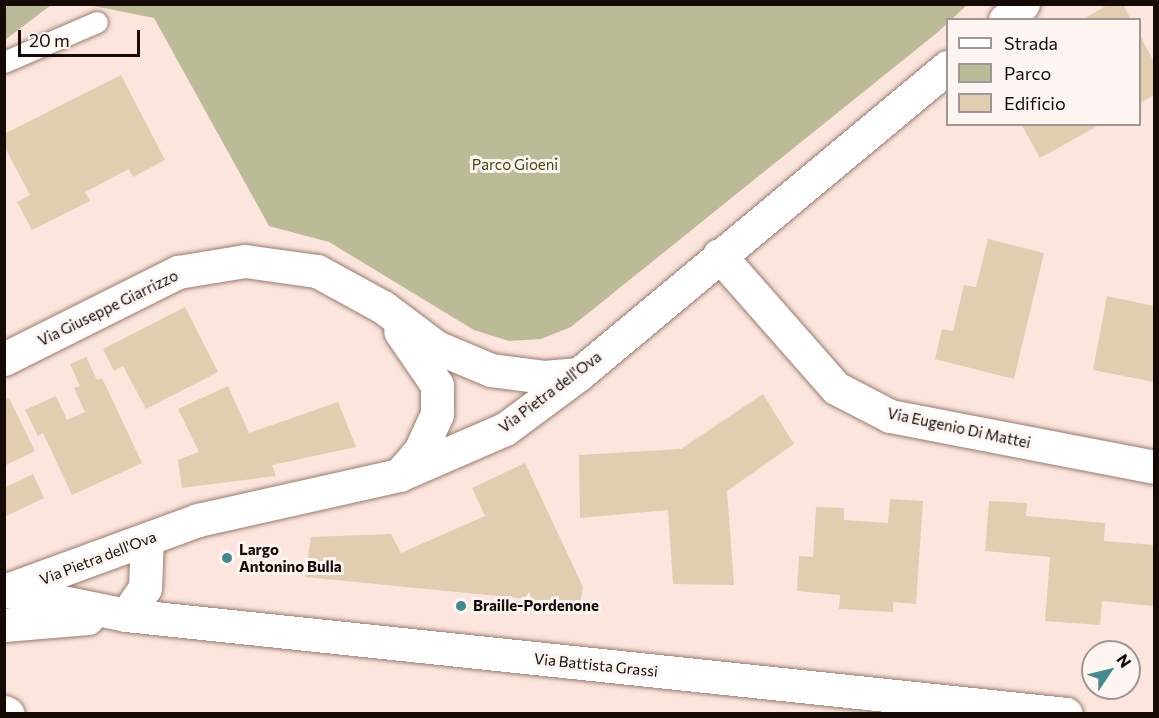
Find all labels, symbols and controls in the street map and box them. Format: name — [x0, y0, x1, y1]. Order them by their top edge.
scale bar — [21, 18, 142, 56]
legend — [946, 18, 1141, 126]
text: 20 m — [29, 29, 70, 51]
text: Strada — [1004, 32, 1058, 54]
text: Parco — [1004, 62, 1051, 84]
text: Edificio — [1004, 92, 1066, 114]
park label: Parco Gioeni — [472, 156, 558, 174]
street label: Via Giuseppe Giarrizzo — [35, 266, 181, 350]
street label: Via Pietra dell'Ova — [495, 348, 605, 436]
street label: Via Eugenio Di Mattei — [886, 404, 1032, 452]
street label: Via Pietra dell'Ova — [37, 527, 159, 589]
place label: Largo Antonino Bulla — [239, 540, 342, 575]
marker: Largo Antonino Bulla — [220, 551, 234, 565]
place label: Braille-Pordenone — [473, 597, 599, 615]
marker: Braille-Pordenone — [454, 599, 468, 613]
north arrow — [1081, 640, 1141, 700]
street label: Via Battista Grassi — [533, 650, 659, 680]
text: N — [1113, 650, 1136, 671]

